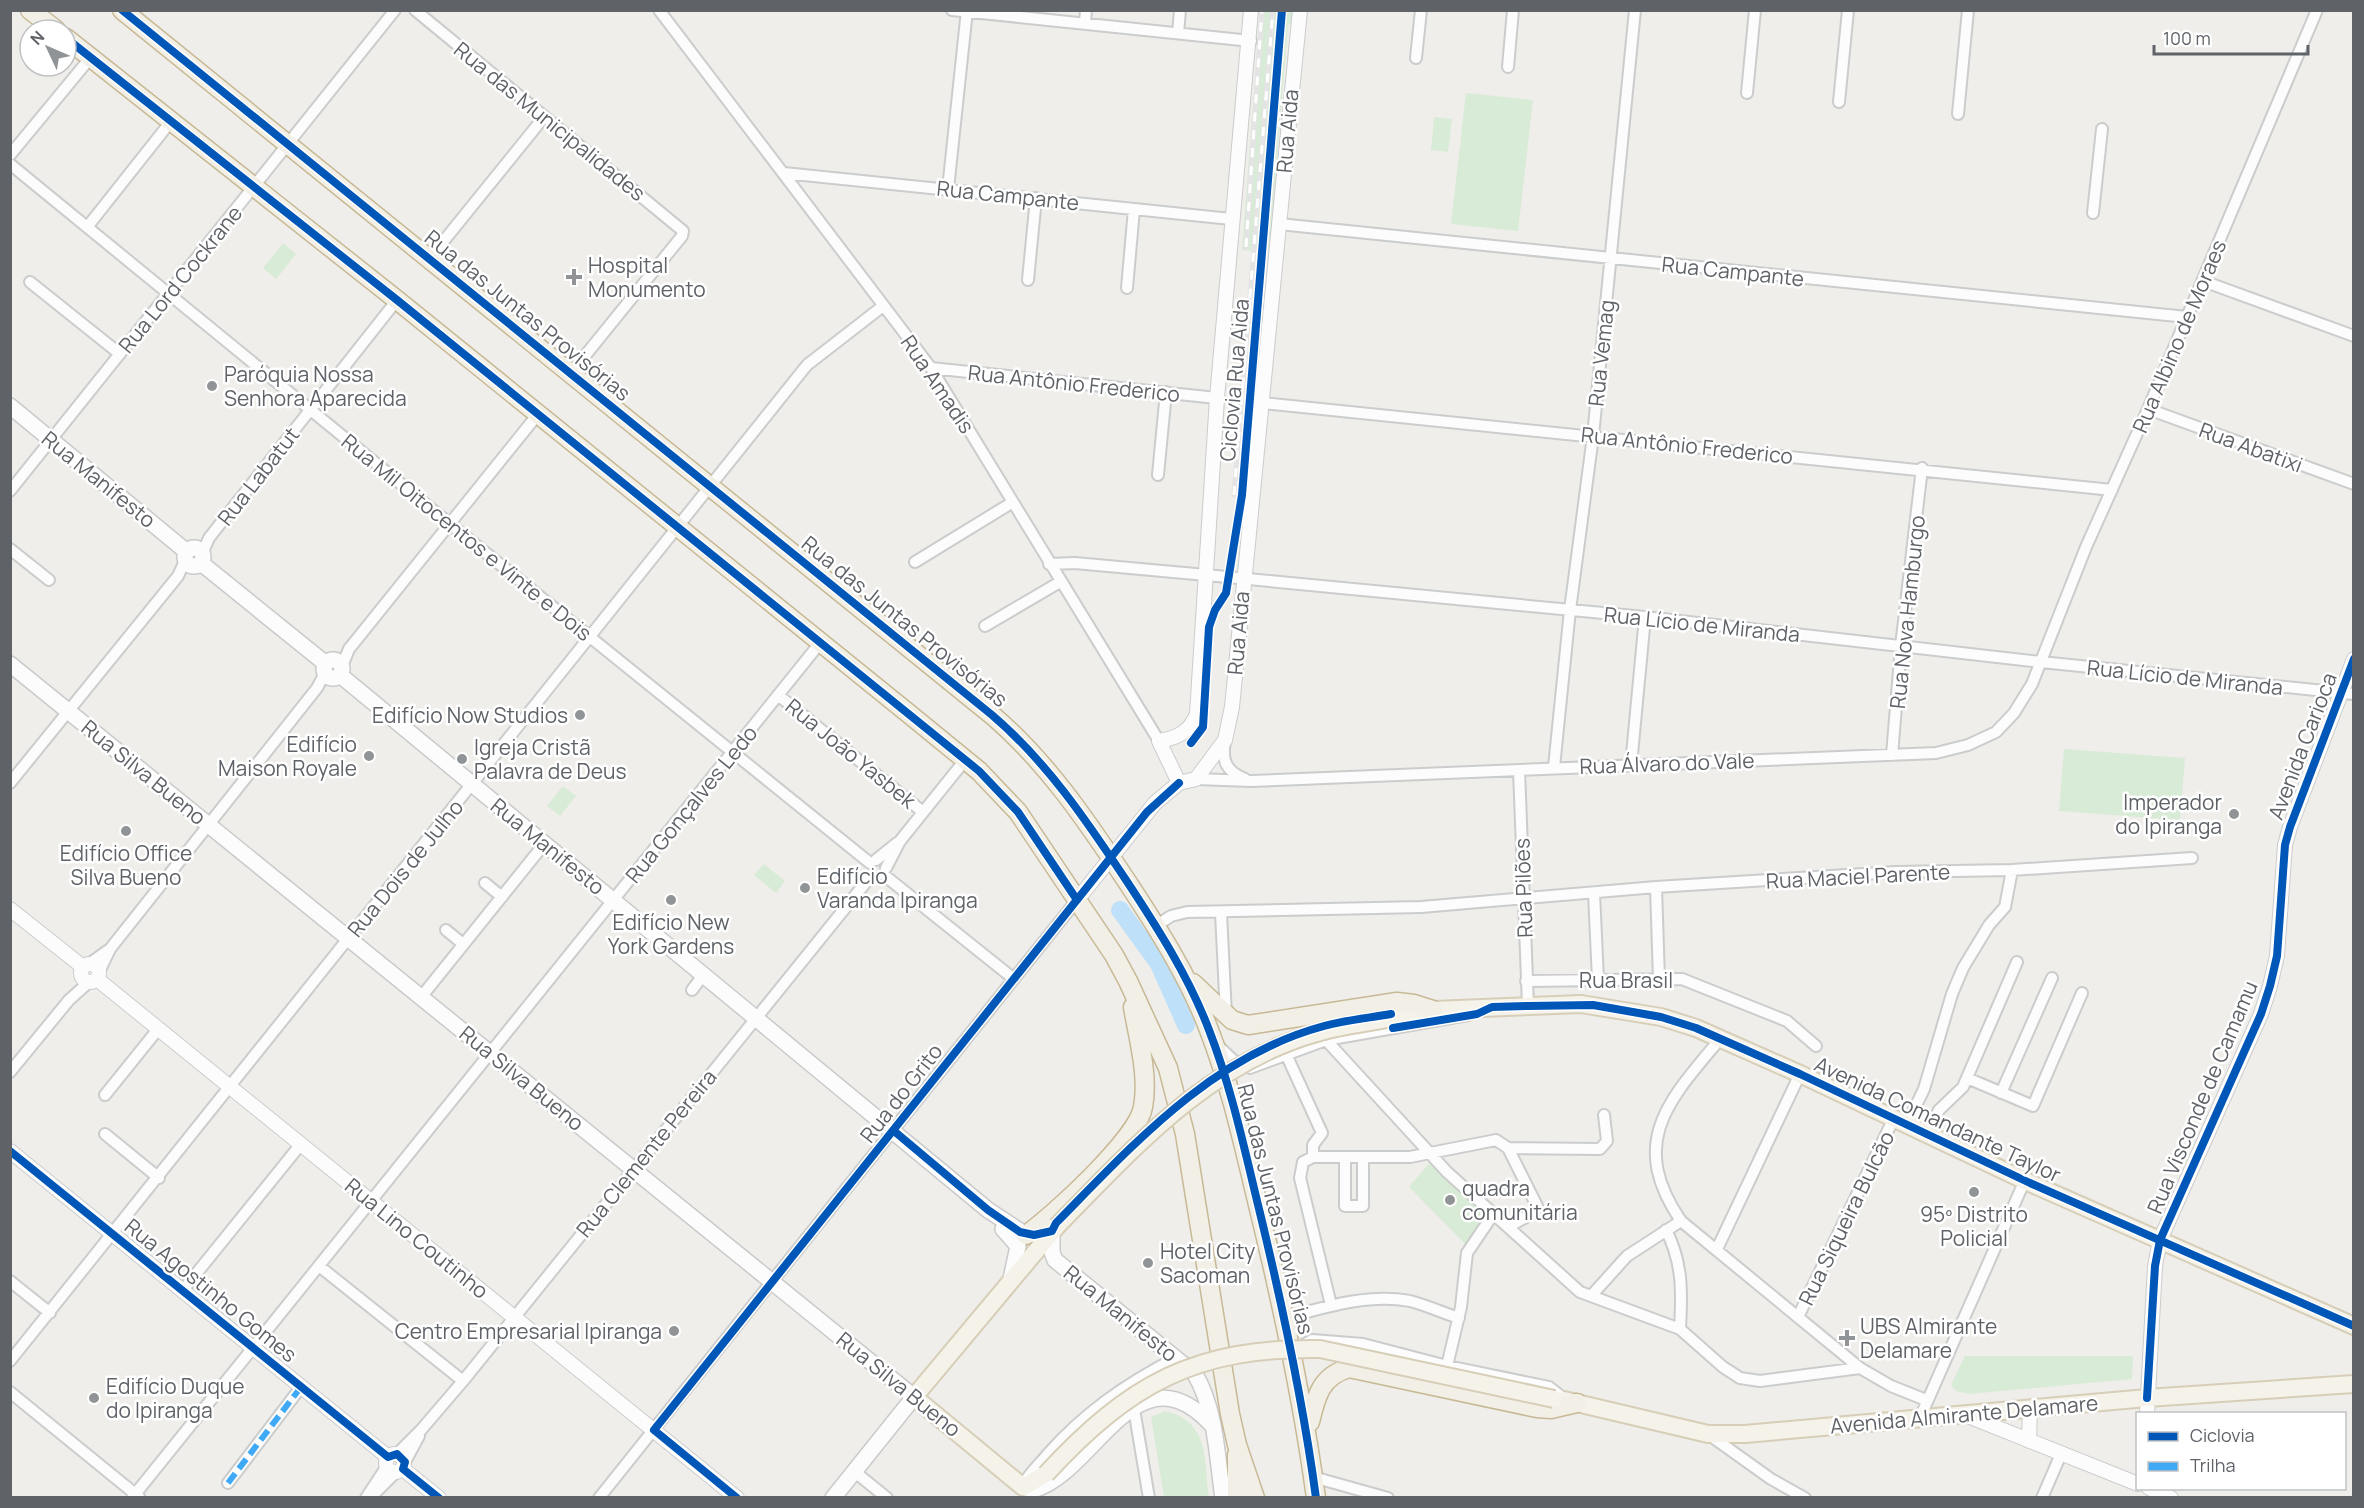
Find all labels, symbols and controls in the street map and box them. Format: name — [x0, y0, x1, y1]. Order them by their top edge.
north arrow — [18, 18, 78, 78]
scale bar — [2154, 18, 2308, 56]
text: N — [25, 26, 49, 49]
text: 100 m — [2163, 26, 2211, 50]
street label: Rua das Municipalidades — [449, 35, 651, 207]
street label: Rua Aida — [1269, 88, 1305, 174]
street label: Rua Campante — [935, 174, 1081, 216]
street label: Rua Lord Cockrane — [112, 200, 248, 358]
street label: Rua das Juntas Provisórias — [419, 223, 637, 407]
street label: Rua Albino de Moraes — [2126, 235, 2232, 437]
street label: Rua Campante — [1660, 250, 1806, 292]
place label: Hospital Monumento — [588, 251, 706, 303]
marker: Hospital Monumento — [565, 268, 583, 286]
street label: Ciclovia Rua Aida — [1213, 297, 1255, 463]
street label: Rua Vemag — [1581, 298, 1621, 408]
street label: Rua Amadis — [895, 329, 981, 439]
street label: Rua Antônio Frederico — [967, 358, 1181, 408]
place label: Paróquia Nossa Senhora Aparecida — [224, 360, 407, 412]
marker: Paróquia Nossa Senhora Aparecida — [205, 379, 219, 393]
street label: Rua Abatixi — [2195, 415, 2307, 479]
street label: Rua Antônio Frederico — [1580, 420, 1794, 470]
street label: Rua Labatut — [211, 421, 305, 531]
street label: Rua Manifesto — [36, 424, 162, 534]
street label: Rua Mil Oitocentos e Vinte e Dois — [336, 427, 598, 647]
street label: Rua Nova Hamburgo — [1883, 514, 1931, 710]
street label: Rua das Juntas Provisórias — [796, 529, 1014, 713]
street label: Rua Aida — [1220, 590, 1256, 676]
street label: Rua Lício de Miranda — [1603, 600, 1801, 648]
street label: Rua Lício de Miranda — [2086, 653, 2284, 701]
street label: Avenida Carioca — [2261, 669, 2343, 823]
street label: Rua João Yasbek — [780, 692, 922, 815]
place label: Edifício Now Studios — [372, 701, 568, 729]
marker: Edifício Now Studios — [573, 708, 587, 722]
street label: Rua Silva Bueno — [76, 713, 212, 831]
street label: Rua Gonçalves Ledo — [619, 719, 763, 889]
place label: Edifício Maison Royale — [218, 730, 357, 782]
place label: Igreja Cristã Palavra de Deus — [474, 733, 626, 785]
street label: Rua Álvaro do Vale — [1579, 746, 1755, 780]
marker: Edifício Maison Royale — [362, 749, 376, 763]
marker: Igreja Cristã Palavra de Deus — [455, 752, 469, 766]
place label: Imperador do Ipiranga — [2115, 788, 2222, 840]
street label: Rua Manifesto — [485, 791, 611, 901]
street label: Rua Dois de Julho — [341, 793, 469, 943]
marker: Imperador do Ipiranga — [2227, 807, 2241, 821]
marker: Edifício Office Silva Bueno — [119, 824, 133, 838]
street label: Rua Pilões — [1507, 838, 1539, 938]
place label: Edifício Office Silva Bueno — [60, 839, 192, 891]
street label: Rua Maciel Parente — [1765, 857, 1951, 895]
place label: Edifício Varanda Ipiranga — [817, 862, 978, 914]
marker: Edifício Varanda Ipiranga — [798, 881, 812, 895]
marker: Edifício New York Gardens — [664, 893, 678, 907]
place label: Edifício New York Gardens — [608, 908, 734, 960]
street label: Rua Brasil — [1579, 966, 1673, 994]
street label: Rua Visconde de Camamu — [2140, 976, 2264, 1218]
street label: Rua Silva Bueno — [454, 1019, 590, 1137]
street label: Rua do Grito — [854, 1038, 948, 1148]
street label: Avenida Comandante Taylor — [1810, 1050, 2066, 1189]
street label: Rua Clemente Pereira — [570, 1063, 722, 1243]
street label: Rua das Juntas Provisórias — [1231, 1081, 1321, 1337]
street label: Rua Siqueira Bulcão — [1792, 1126, 1900, 1310]
street label: Rua Lino Coutinho — [339, 1171, 495, 1305]
place label: quadra comunitária — [1462, 1174, 1578, 1226]
marker: 95º Distrito Policial — [1967, 1185, 1981, 1199]
marker: quadra comunitária — [1443, 1193, 1457, 1207]
place label: 95º Distrito Policial — [1920, 1200, 2028, 1252]
street label: Rua Agostinho Gomes — [119, 1212, 303, 1368]
place label: Hotel City Sacoman — [1160, 1237, 1255, 1289]
marker: Hotel City Sacoman — [1141, 1256, 1155, 1270]
street label: Rua Manifesto — [1058, 1258, 1184, 1368]
place label: UBS Almirante Delamare — [1860, 1312, 1997, 1364]
place label: Centro Empresarial Ipiranga — [395, 1317, 662, 1345]
marker: Centro Empresarial Ipiranga — [667, 1324, 681, 1338]
street label: Rua Silva Bueno — [831, 1325, 967, 1443]
marker: UBS Almirante Delamare — [1838, 1329, 1856, 1347]
place label: Edifício Duque do Ipiranga — [106, 1372, 245, 1424]
street label: Avenida Almirante Delamare — [1829, 1388, 2099, 1440]
marker: Edifício Duque do Ipiranga — [87, 1391, 101, 1405]
legend — [2136, 1412, 2346, 1490]
text: Ciclovia — [2190, 1423, 2255, 1447]
text: Trilha — [2190, 1453, 2235, 1477]

